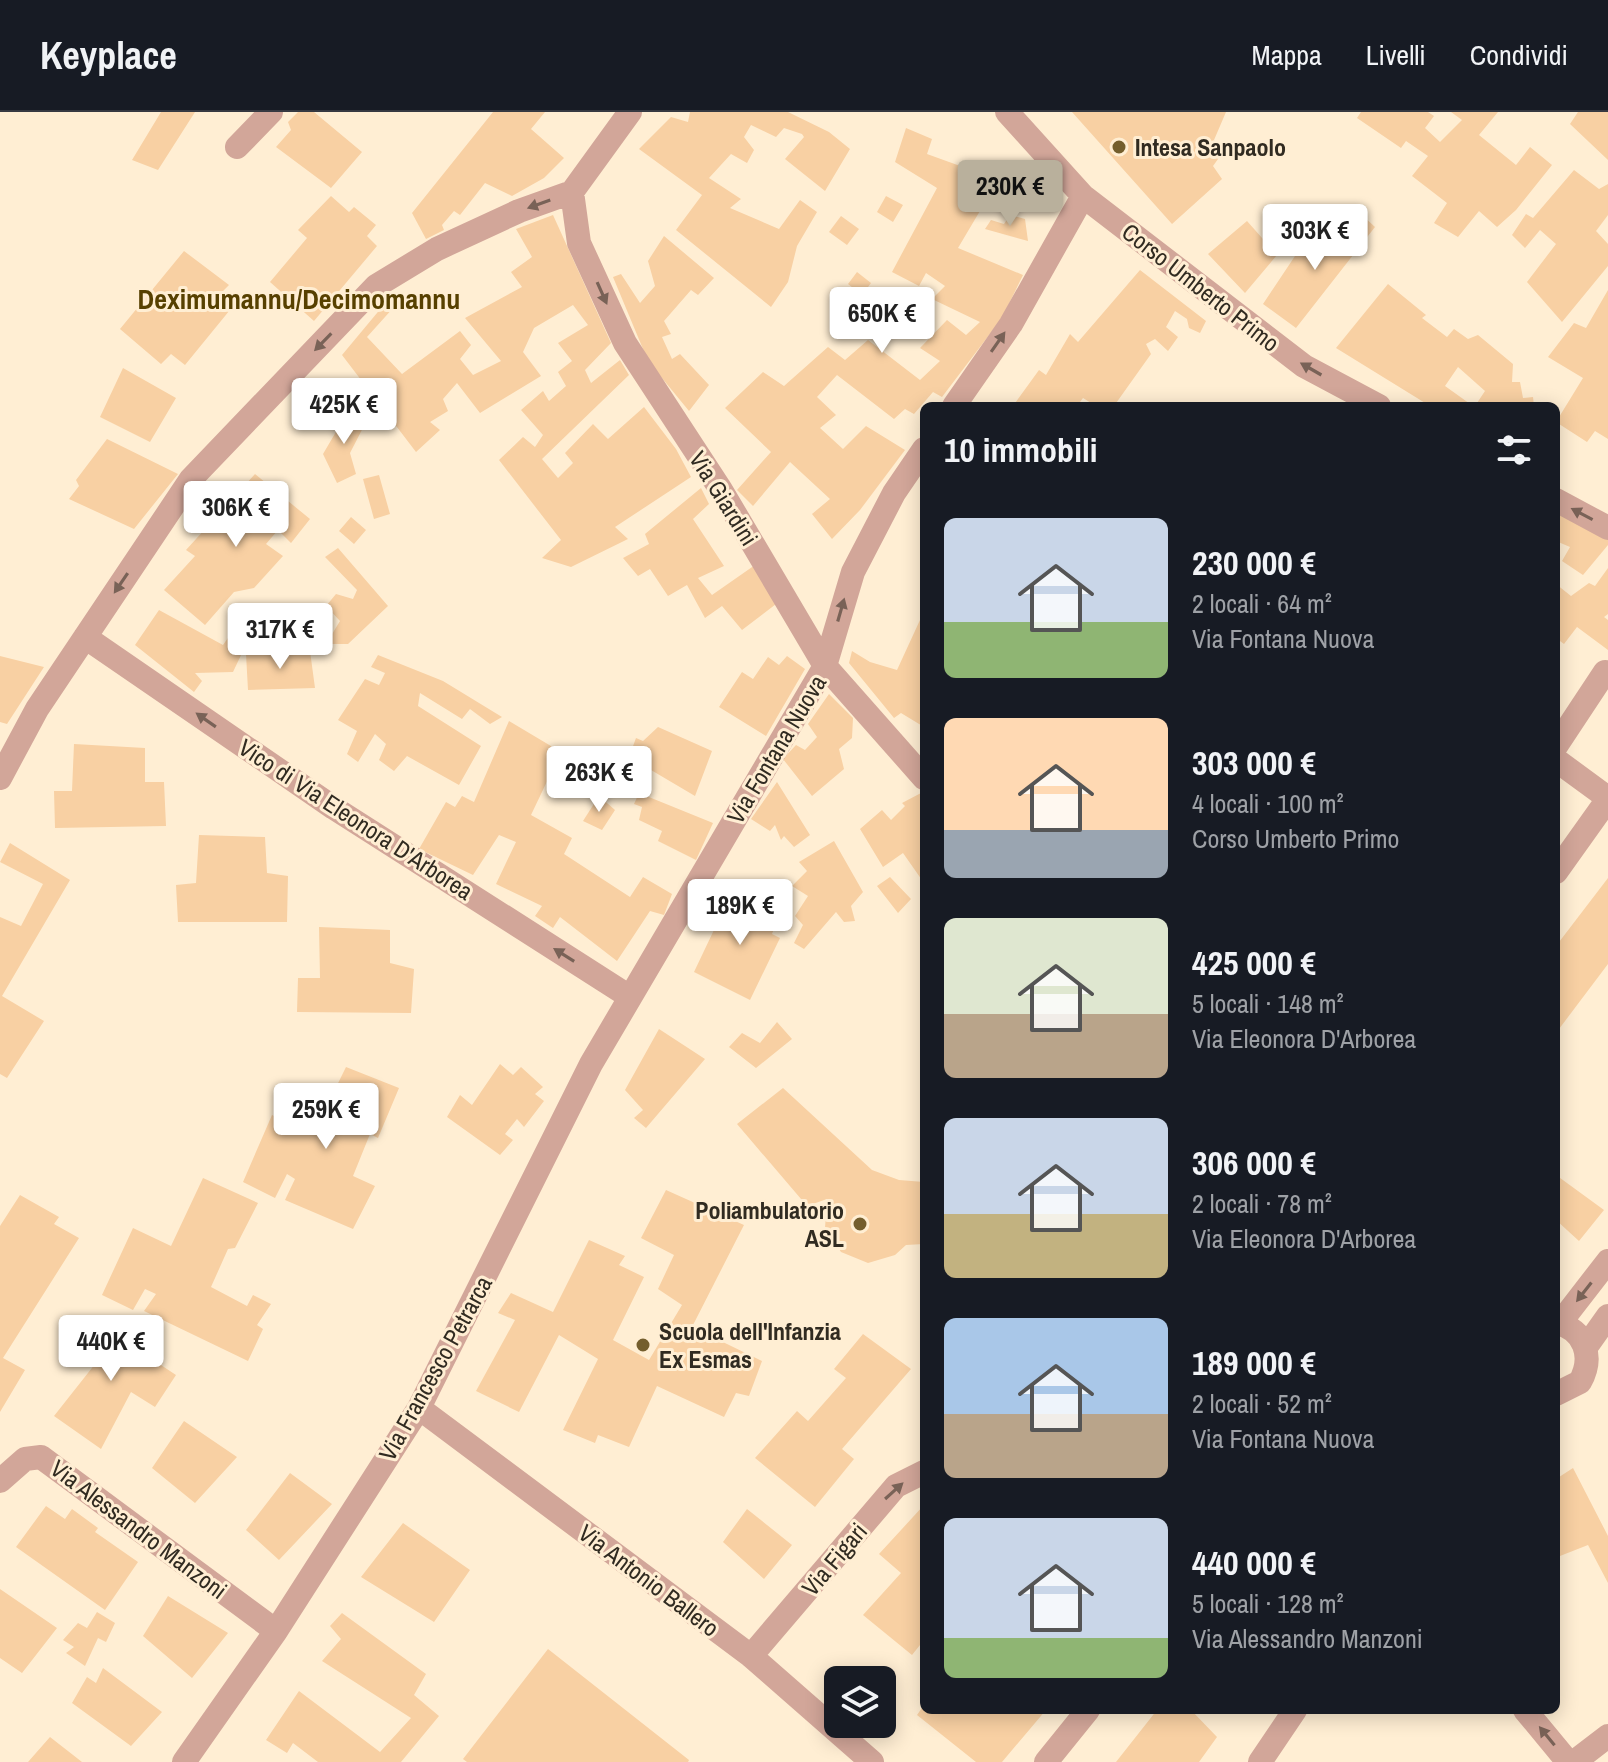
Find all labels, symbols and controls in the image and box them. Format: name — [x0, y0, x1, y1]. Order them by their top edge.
text: Keyplace — [40, 30, 177, 81]
text: Mappa — [1252, 36, 1322, 74]
text: Livelli — [1366, 36, 1426, 74]
text: Condividi — [1470, 36, 1568, 74]
place label: Intesa Sanpaolo — [1135, 131, 1286, 163]
marker: Intesa Sanpaolo — [1110, 138, 1128, 156]
pin: 230K € — [945, 160, 1075, 228]
text: 230K € — [976, 168, 1044, 203]
one-way arrow — [527, 198, 551, 211]
pin: 303K € — [1250, 204, 1380, 272]
text: 303K € — [1281, 212, 1349, 247]
street label: Corso Umberto Primo — [1116, 215, 1286, 359]
district label: Deximumannu/Decimomannu — [138, 280, 460, 318]
one-way arrow — [595, 281, 608, 305]
pin: 650K € — [817, 287, 947, 355]
text: 650K € — [848, 295, 916, 330]
one-way arrow — [990, 331, 1005, 352]
one-way arrow — [314, 332, 332, 351]
one-way arrow — [1300, 362, 1322, 376]
pin: 425K € — [279, 378, 409, 446]
text: 425K € — [310, 386, 378, 421]
text: 10 immobili — [944, 427, 1097, 473]
icon: filters — [1492, 428, 1536, 472]
street label: Via Giardini — [682, 445, 766, 551]
pin: 306K € — [171, 481, 301, 549]
text: 306K € — [202, 489, 270, 524]
one-way arrow — [1571, 507, 1593, 521]
text: 230 000 € — [1192, 540, 1316, 586]
icon: home — [1008, 550, 1104, 646]
one-way arrow — [114, 573, 129, 594]
text: 2 locali · 64 m² — [1192, 586, 1332, 621]
one-way arrow — [835, 598, 848, 622]
pin: 317K € — [215, 603, 345, 671]
text: 317K € — [246, 611, 314, 646]
text: Via Fontana Nuova — [1192, 621, 1374, 656]
street label: Via Fontana Nuova — [719, 669, 833, 829]
one-way arrow — [196, 713, 217, 728]
street label: Vico di Via Eleonora D'Arborea — [233, 731, 479, 907]
text: 303 000 € — [1192, 740, 1316, 786]
pin: 263K € — [534, 746, 664, 814]
icon: home — [1008, 750, 1104, 846]
text: 263K € — [565, 754, 633, 789]
text: 4 locali · 100 m² — [1192, 786, 1344, 821]
text: Corso Umberto Primo — [1192, 821, 1399, 856]
pin: 189K € — [675, 879, 805, 947]
text: 189K € — [706, 887, 774, 922]
text: 425 000 € — [1192, 940, 1316, 986]
one-way arrow — [553, 948, 575, 962]
icon: home — [1008, 950, 1104, 1046]
text: 5 locali · 148 m² — [1192, 986, 1344, 1021]
text: Via Eleonora D'Arborea — [1192, 1021, 1416, 1056]
pin: 259K € — [261, 1083, 391, 1151]
text: 259K € — [292, 1091, 360, 1126]
text: 306 000 € — [1192, 1140, 1316, 1186]
icon: home — [1008, 1150, 1104, 1246]
text: 2 locali · 78 m² — [1192, 1186, 1332, 1221]
place label: Poliambulatorio ASL — [695, 1194, 844, 1254]
marker: Poliambulatorio ASL — [851, 1215, 869, 1233]
text: Via Eleonora D'Arborea — [1192, 1221, 1416, 1256]
street label: Via Francesco Petrarca — [371, 1270, 499, 1466]
one-way arrow — [1576, 1281, 1593, 1302]
pin: 440K € — [46, 1315, 176, 1383]
place label: Scuola dell'Infanzia Ex Esmas — [659, 1315, 841, 1375]
text: 440K € — [77, 1323, 145, 1358]
marker: Scuola dell'Infanzia Ex Esmas — [634, 1336, 652, 1354]
text: 189 000 € — [1192, 1340, 1316, 1386]
icon: home — [1008, 1350, 1104, 1446]
text: 2 locali · 52 m² — [1192, 1386, 1332, 1421]
text: Via Fontana Nuova — [1192, 1421, 1374, 1456]
street label: Via Alessandro Manzoni — [44, 1452, 234, 1606]
one-way arrow — [884, 1482, 904, 1500]
street label: Via Figari — [794, 1516, 874, 1602]
street label: Via Antonio Ballero — [572, 1517, 726, 1643]
text: 440 000 € — [1192, 1540, 1316, 1586]
icon: home — [1008, 1550, 1104, 1646]
text: 5 locali · 128 m² — [1192, 1586, 1344, 1621]
text: Via Alessandro Manzoni — [1192, 1621, 1423, 1656]
map controls — [824, 1666, 896, 1738]
button: layers — [824, 1666, 896, 1738]
one-way arrow — [1539, 1726, 1556, 1746]

